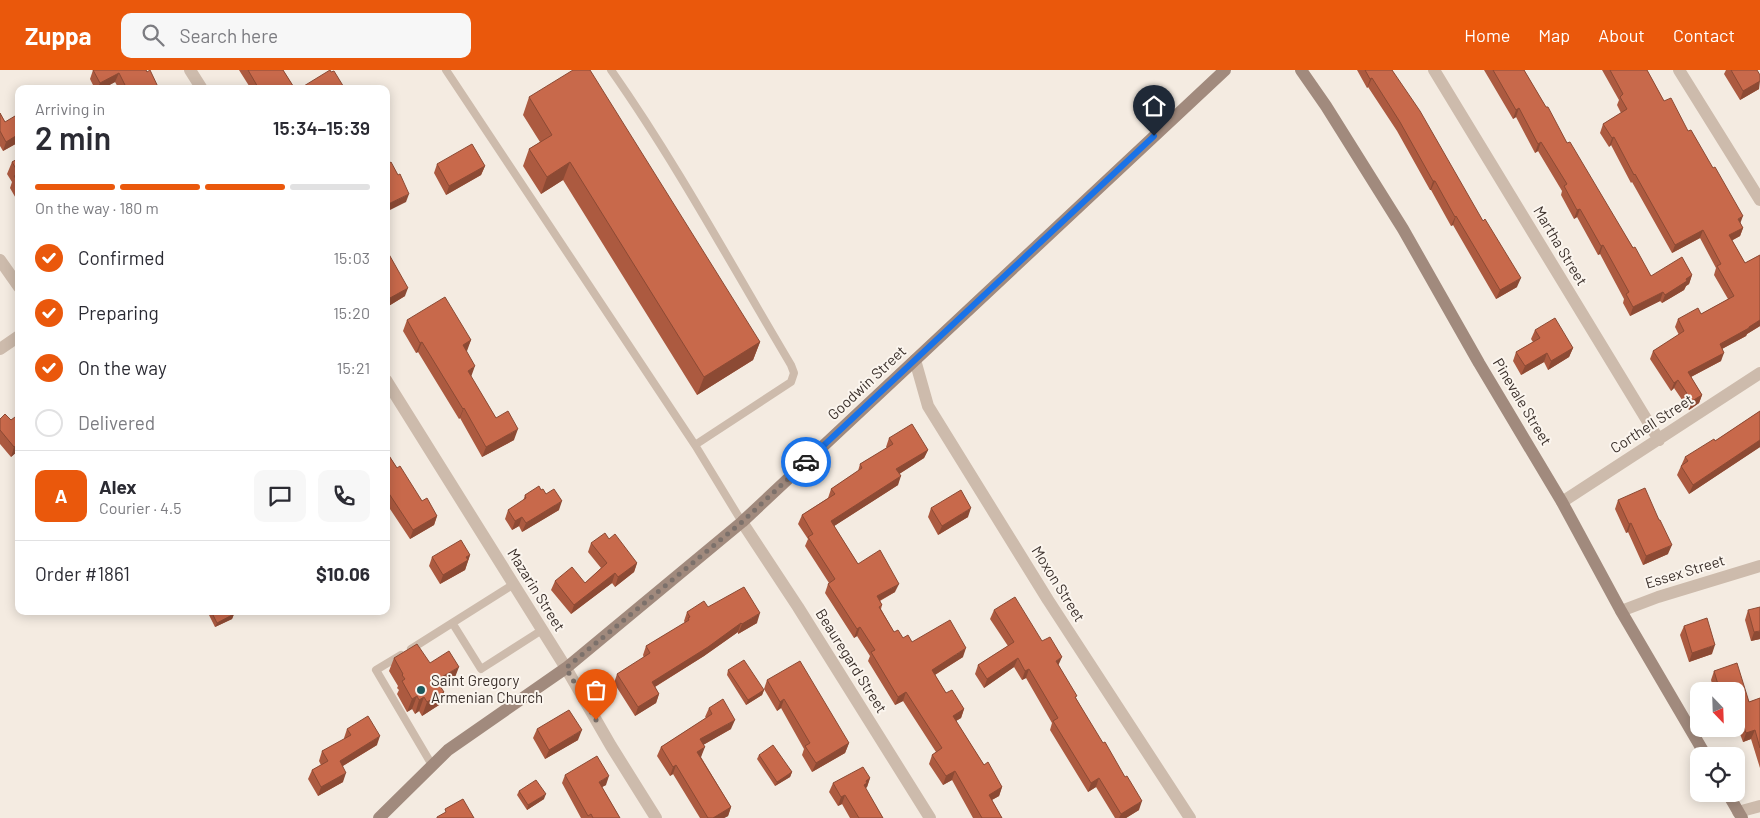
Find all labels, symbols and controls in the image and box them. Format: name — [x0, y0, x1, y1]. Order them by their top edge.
search box — [121, 13, 471, 58]
text: Zuppa — [25, 21, 91, 50]
icon: search — [139, 21, 167, 49]
text: Search here — [179, 24, 278, 47]
text: Home — [1464, 24, 1510, 46]
text: Map — [1538, 24, 1570, 46]
text: About — [1598, 24, 1645, 46]
text: Contact — [1673, 24, 1735, 46]
pin — [1133, 85, 1175, 136]
icon: home — [1140, 92, 1168, 120]
text: Arriving in — [35, 99, 105, 118]
text: 15:34–15:39 — [273, 116, 370, 139]
text: 2 min — [35, 118, 111, 156]
text: On the way · 180 m — [35, 198, 159, 217]
street label: Martha Street — [1530, 203, 1592, 288]
icon: check — [35, 244, 63, 272]
text: Confirmed — [78, 246, 165, 269]
text: 15:03 — [333, 248, 370, 267]
icon: check — [35, 299, 63, 327]
text: Preparing — [78, 301, 159, 324]
text: 15:20 — [333, 303, 370, 322]
street label: Goodwin Street — [823, 341, 909, 423]
icon: check — [35, 354, 63, 382]
street label: Pinevale Street — [1490, 355, 1556, 448]
text: On the way — [78, 356, 167, 379]
text: 15:21 — [337, 358, 370, 377]
street label: Corthell Street — [1607, 390, 1696, 457]
text: Delivered — [78, 411, 155, 434]
courier — [781, 437, 831, 487]
icon: car — [792, 448, 820, 476]
button: chat — [254, 470, 306, 522]
button: phone — [318, 470, 370, 522]
text: Alex — [99, 475, 137, 498]
text: A — [55, 484, 67, 507]
text: Courier · 4.5 — [99, 498, 182, 517]
street label: Moxon Street — [1028, 542, 1089, 625]
street label: Mazarin Street — [504, 545, 569, 634]
street label: Essex Street — [1643, 550, 1727, 592]
text: Order #1861 — [35, 562, 130, 585]
text: $10.06 — [316, 562, 370, 585]
street label: Beauregard Street — [813, 605, 891, 716]
pin — [575, 669, 617, 720]
place label: Saint Gregory Armenian Church — [431, 671, 543, 706]
icon: bag — [582, 676, 610, 704]
north arrow — [1690, 682, 1745, 738]
map controls — [1690, 682, 1745, 802]
marker: Saint Gregory Armenian Church — [415, 684, 427, 696]
button: locate — [1690, 747, 1745, 802]

